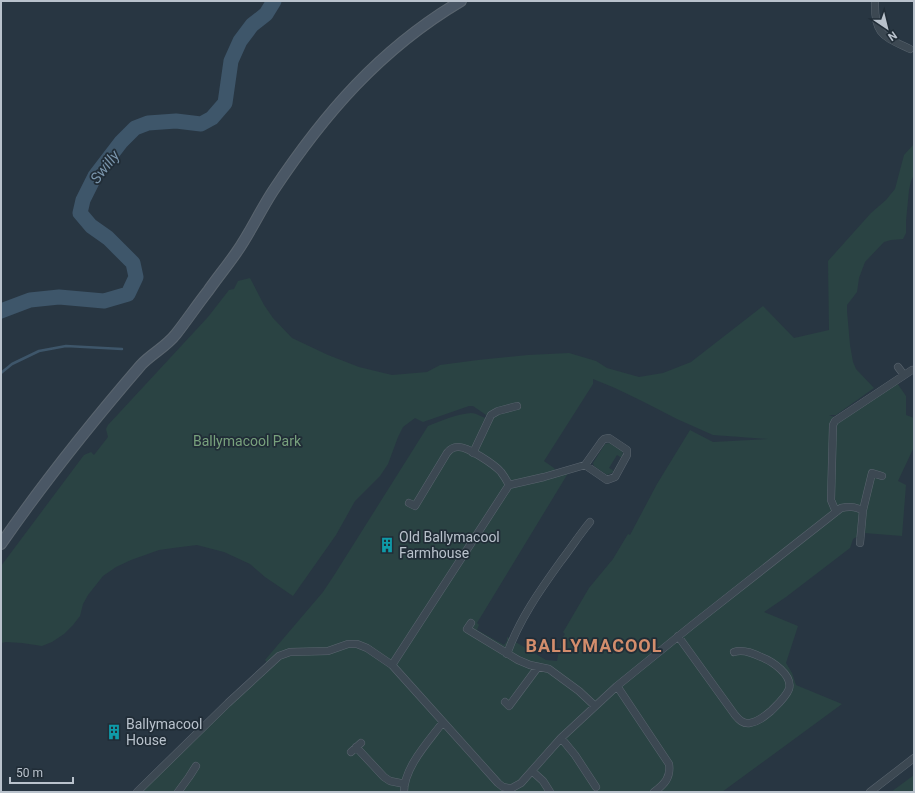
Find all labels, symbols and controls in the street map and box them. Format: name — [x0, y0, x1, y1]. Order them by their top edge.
north arrow — [867, 8, 907, 48]
text: N — [885, 28, 899, 43]
water label: Swilly — [86, 146, 124, 187]
park label: Ballymacool Park — [193, 433, 302, 449]
place label: Old Ballymacool Farmhouse — [399, 529, 500, 561]
building icon: Old Ballymacool Farmhouse — [378, 536, 396, 554]
district label: BALLYMACOOL — [525, 635, 663, 656]
place label: Ballymacool House — [126, 716, 202, 748]
building icon: Ballymacool House — [105, 723, 123, 741]
scale bar — [10, 759, 73, 785]
text: 50 m — [16, 766, 43, 780]

